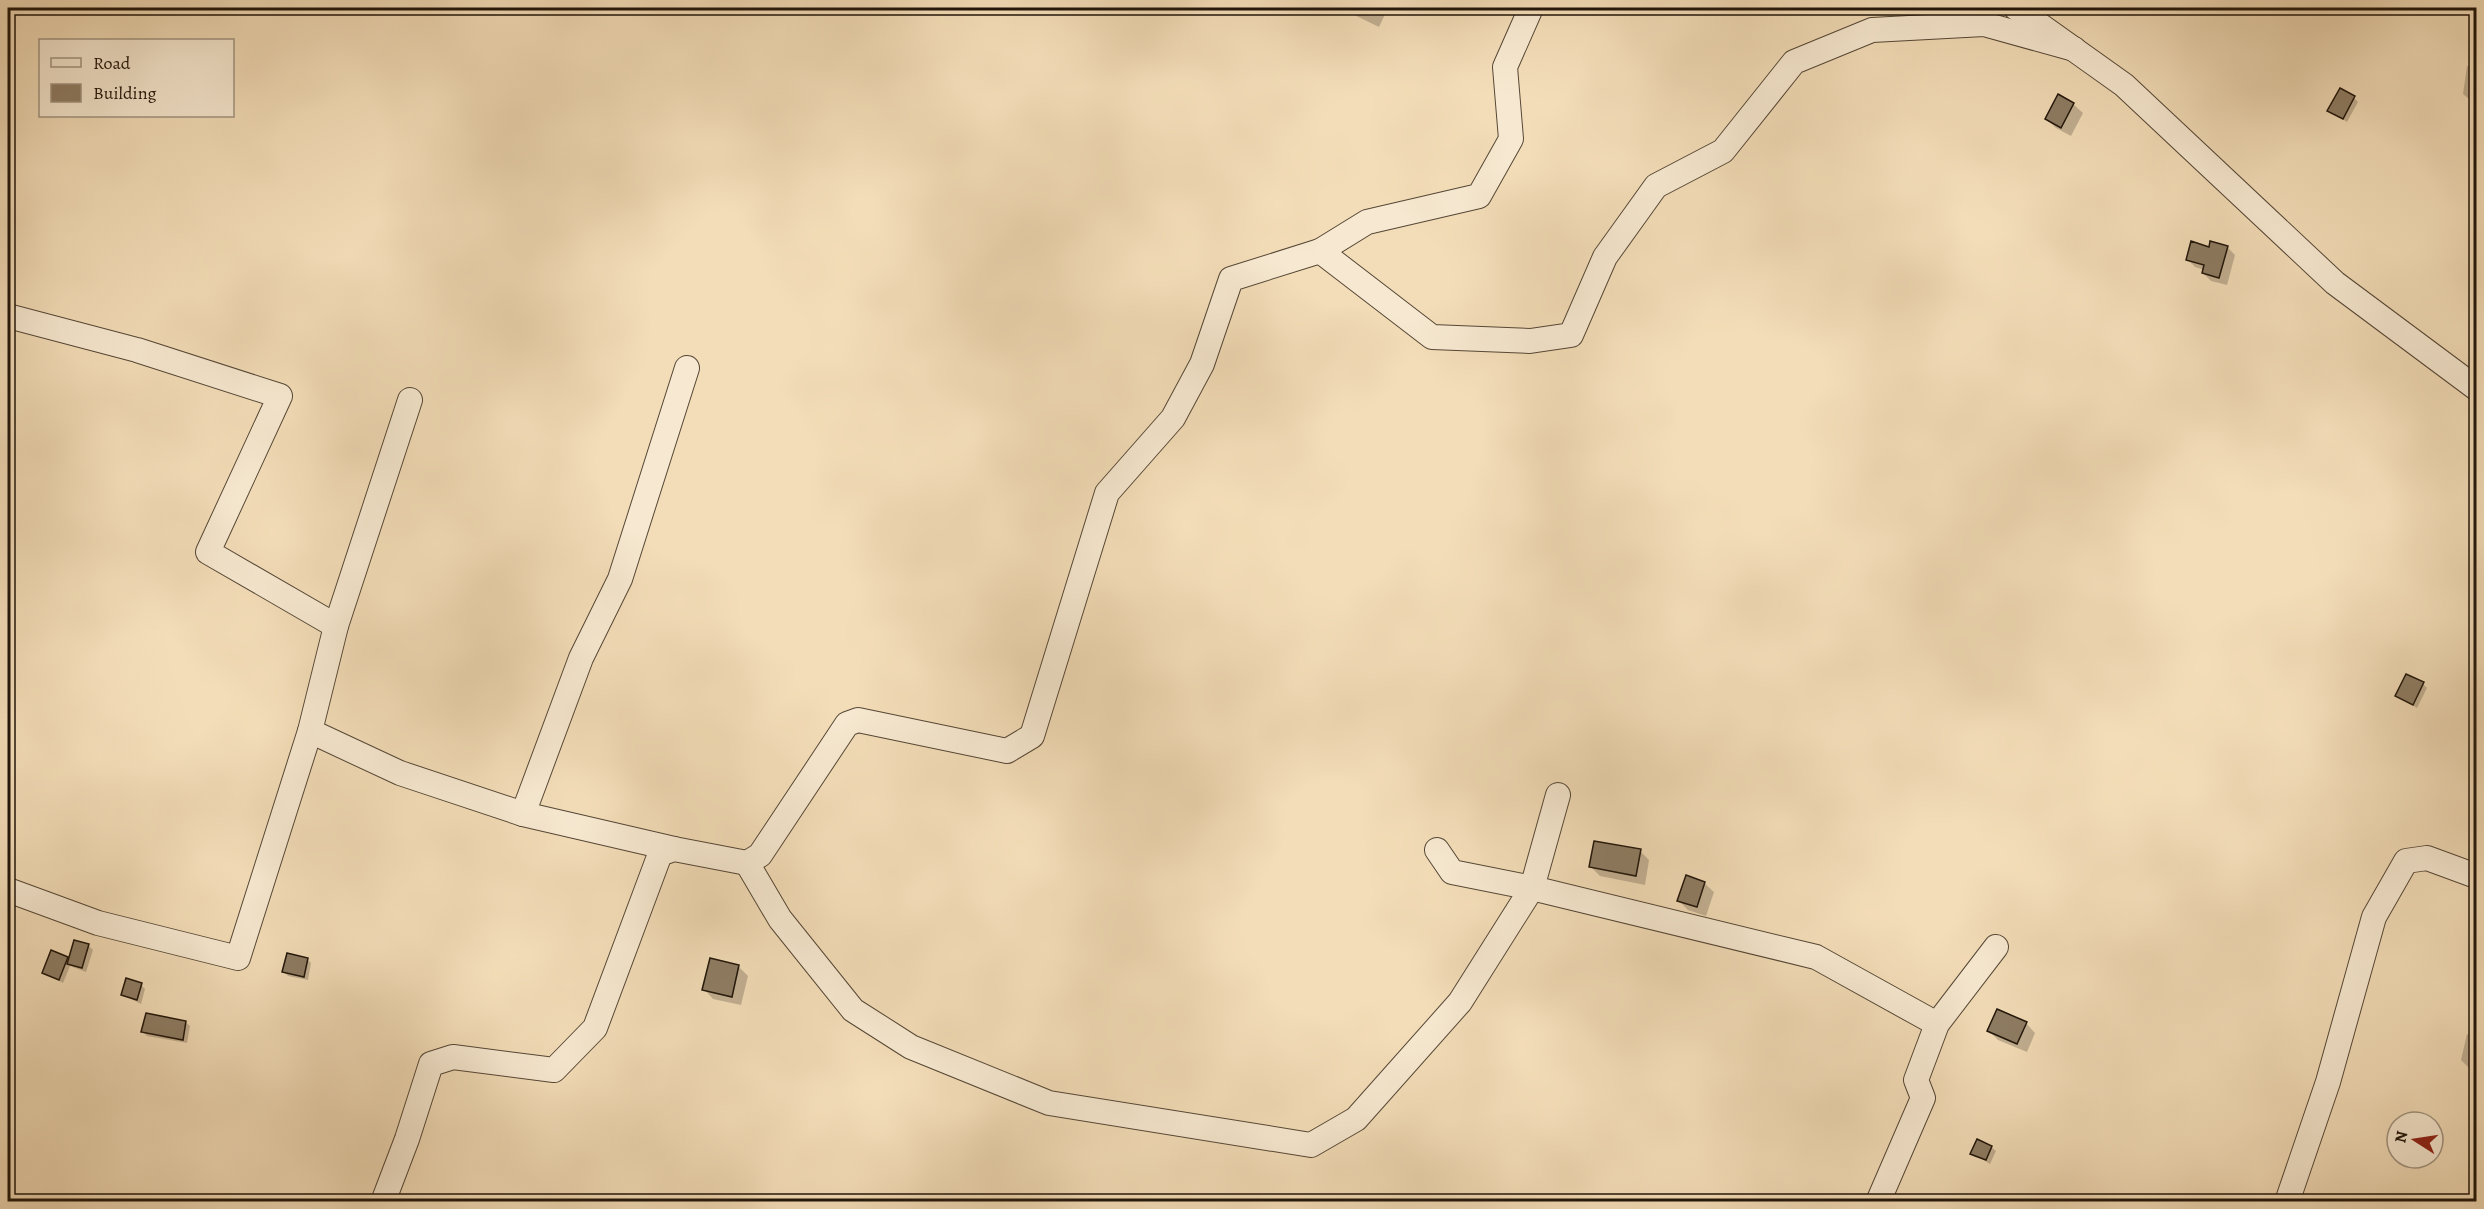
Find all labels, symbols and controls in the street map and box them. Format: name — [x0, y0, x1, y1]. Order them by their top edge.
legend — [39, 39, 234, 117]
text: Road — [93, 51, 131, 75]
text: Building — [93, 81, 157, 105]
north arrow — [2385, 1110, 2445, 1170]
text: N — [2389, 1129, 2413, 1145]

